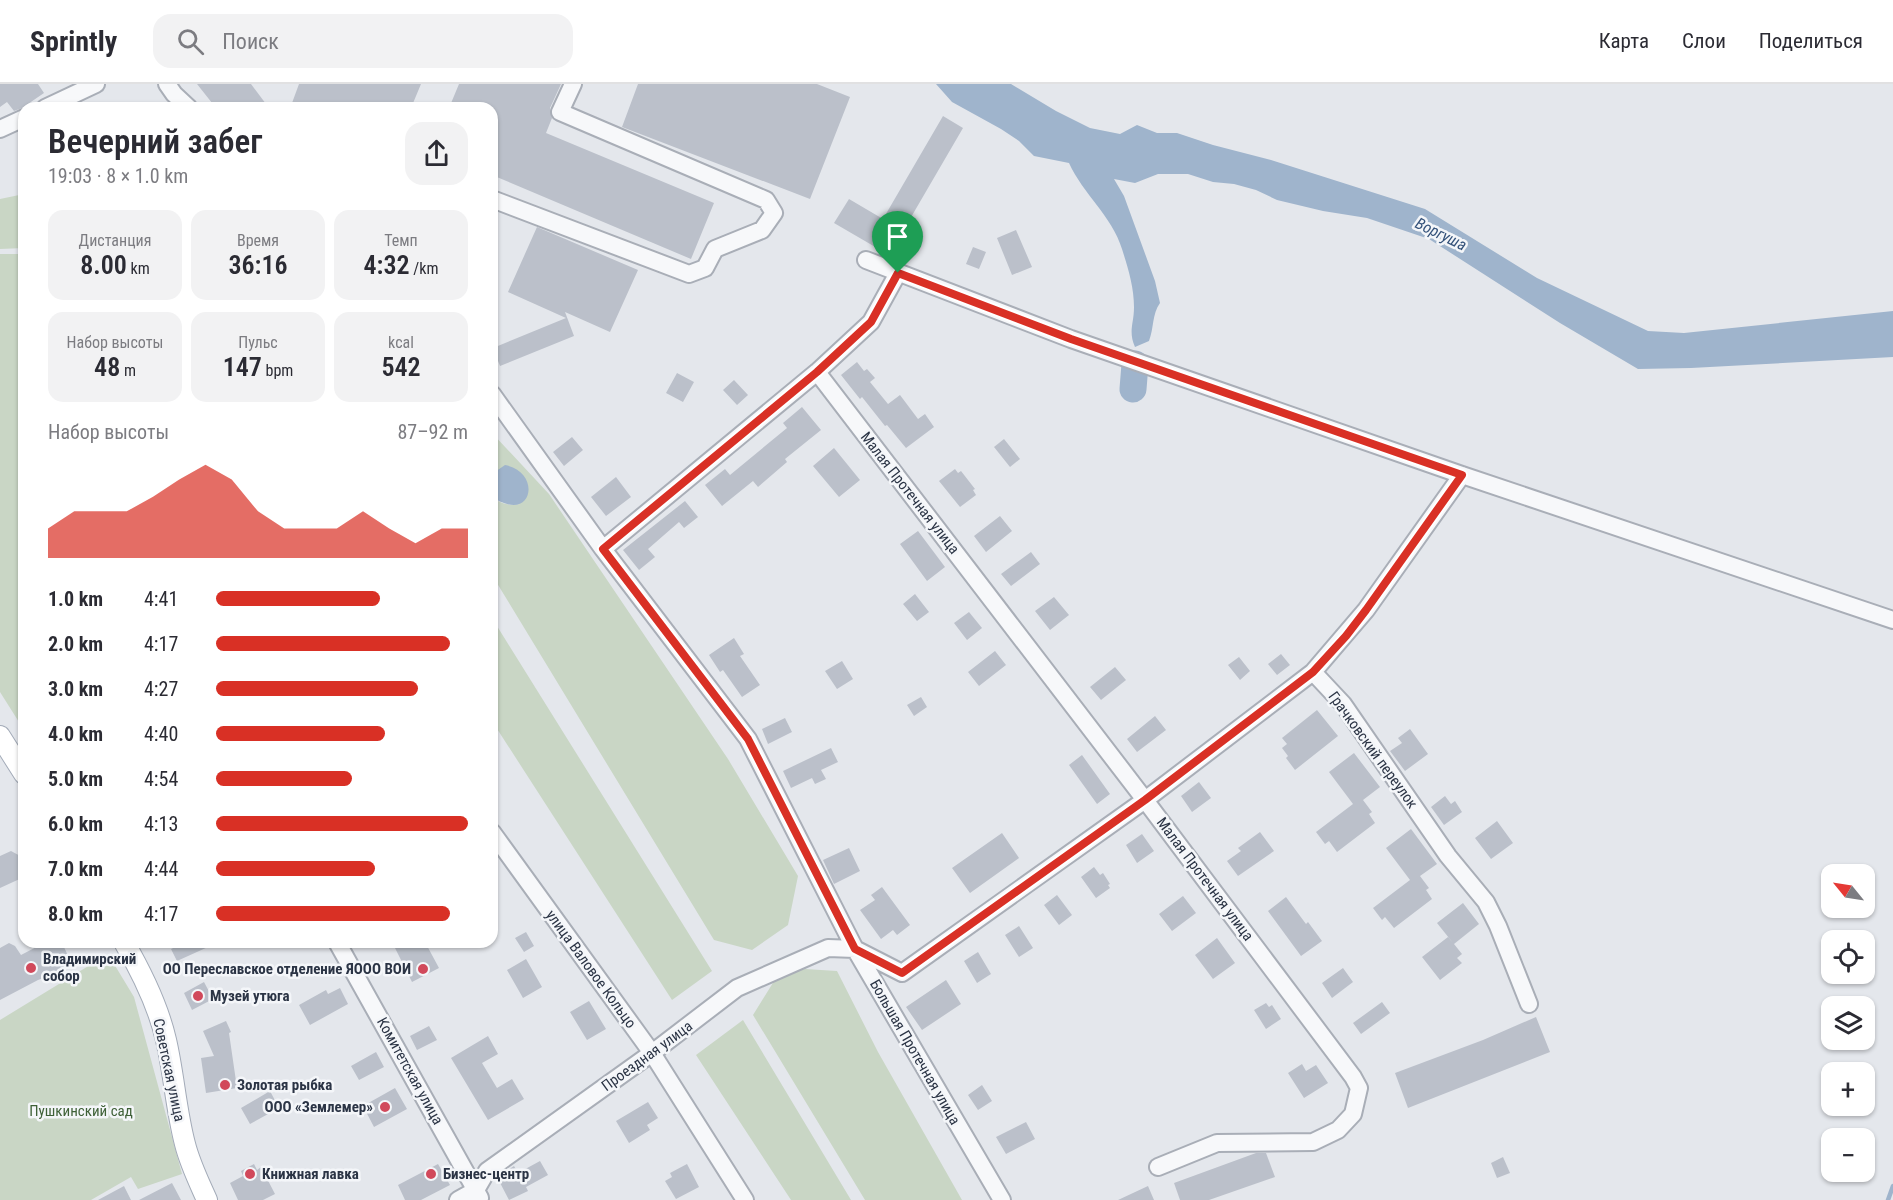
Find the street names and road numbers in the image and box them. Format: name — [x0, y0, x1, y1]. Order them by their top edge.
street label: Малая Протечная улица — [857, 428, 963, 558]
street label: Грачковский переулок — [1325, 688, 1421, 812]
street label: Малая Протечная улица — [1153, 814, 1257, 944]
street label: улица Валовое Кольцо — [542, 906, 640, 1032]
street label: Большая Протечная улица — [866, 976, 964, 1128]
street label: Комитетская улица — [373, 1014, 447, 1128]
street label: Советская улица — [149, 1017, 189, 1123]
street label: Проездная улица — [598, 1017, 696, 1095]

